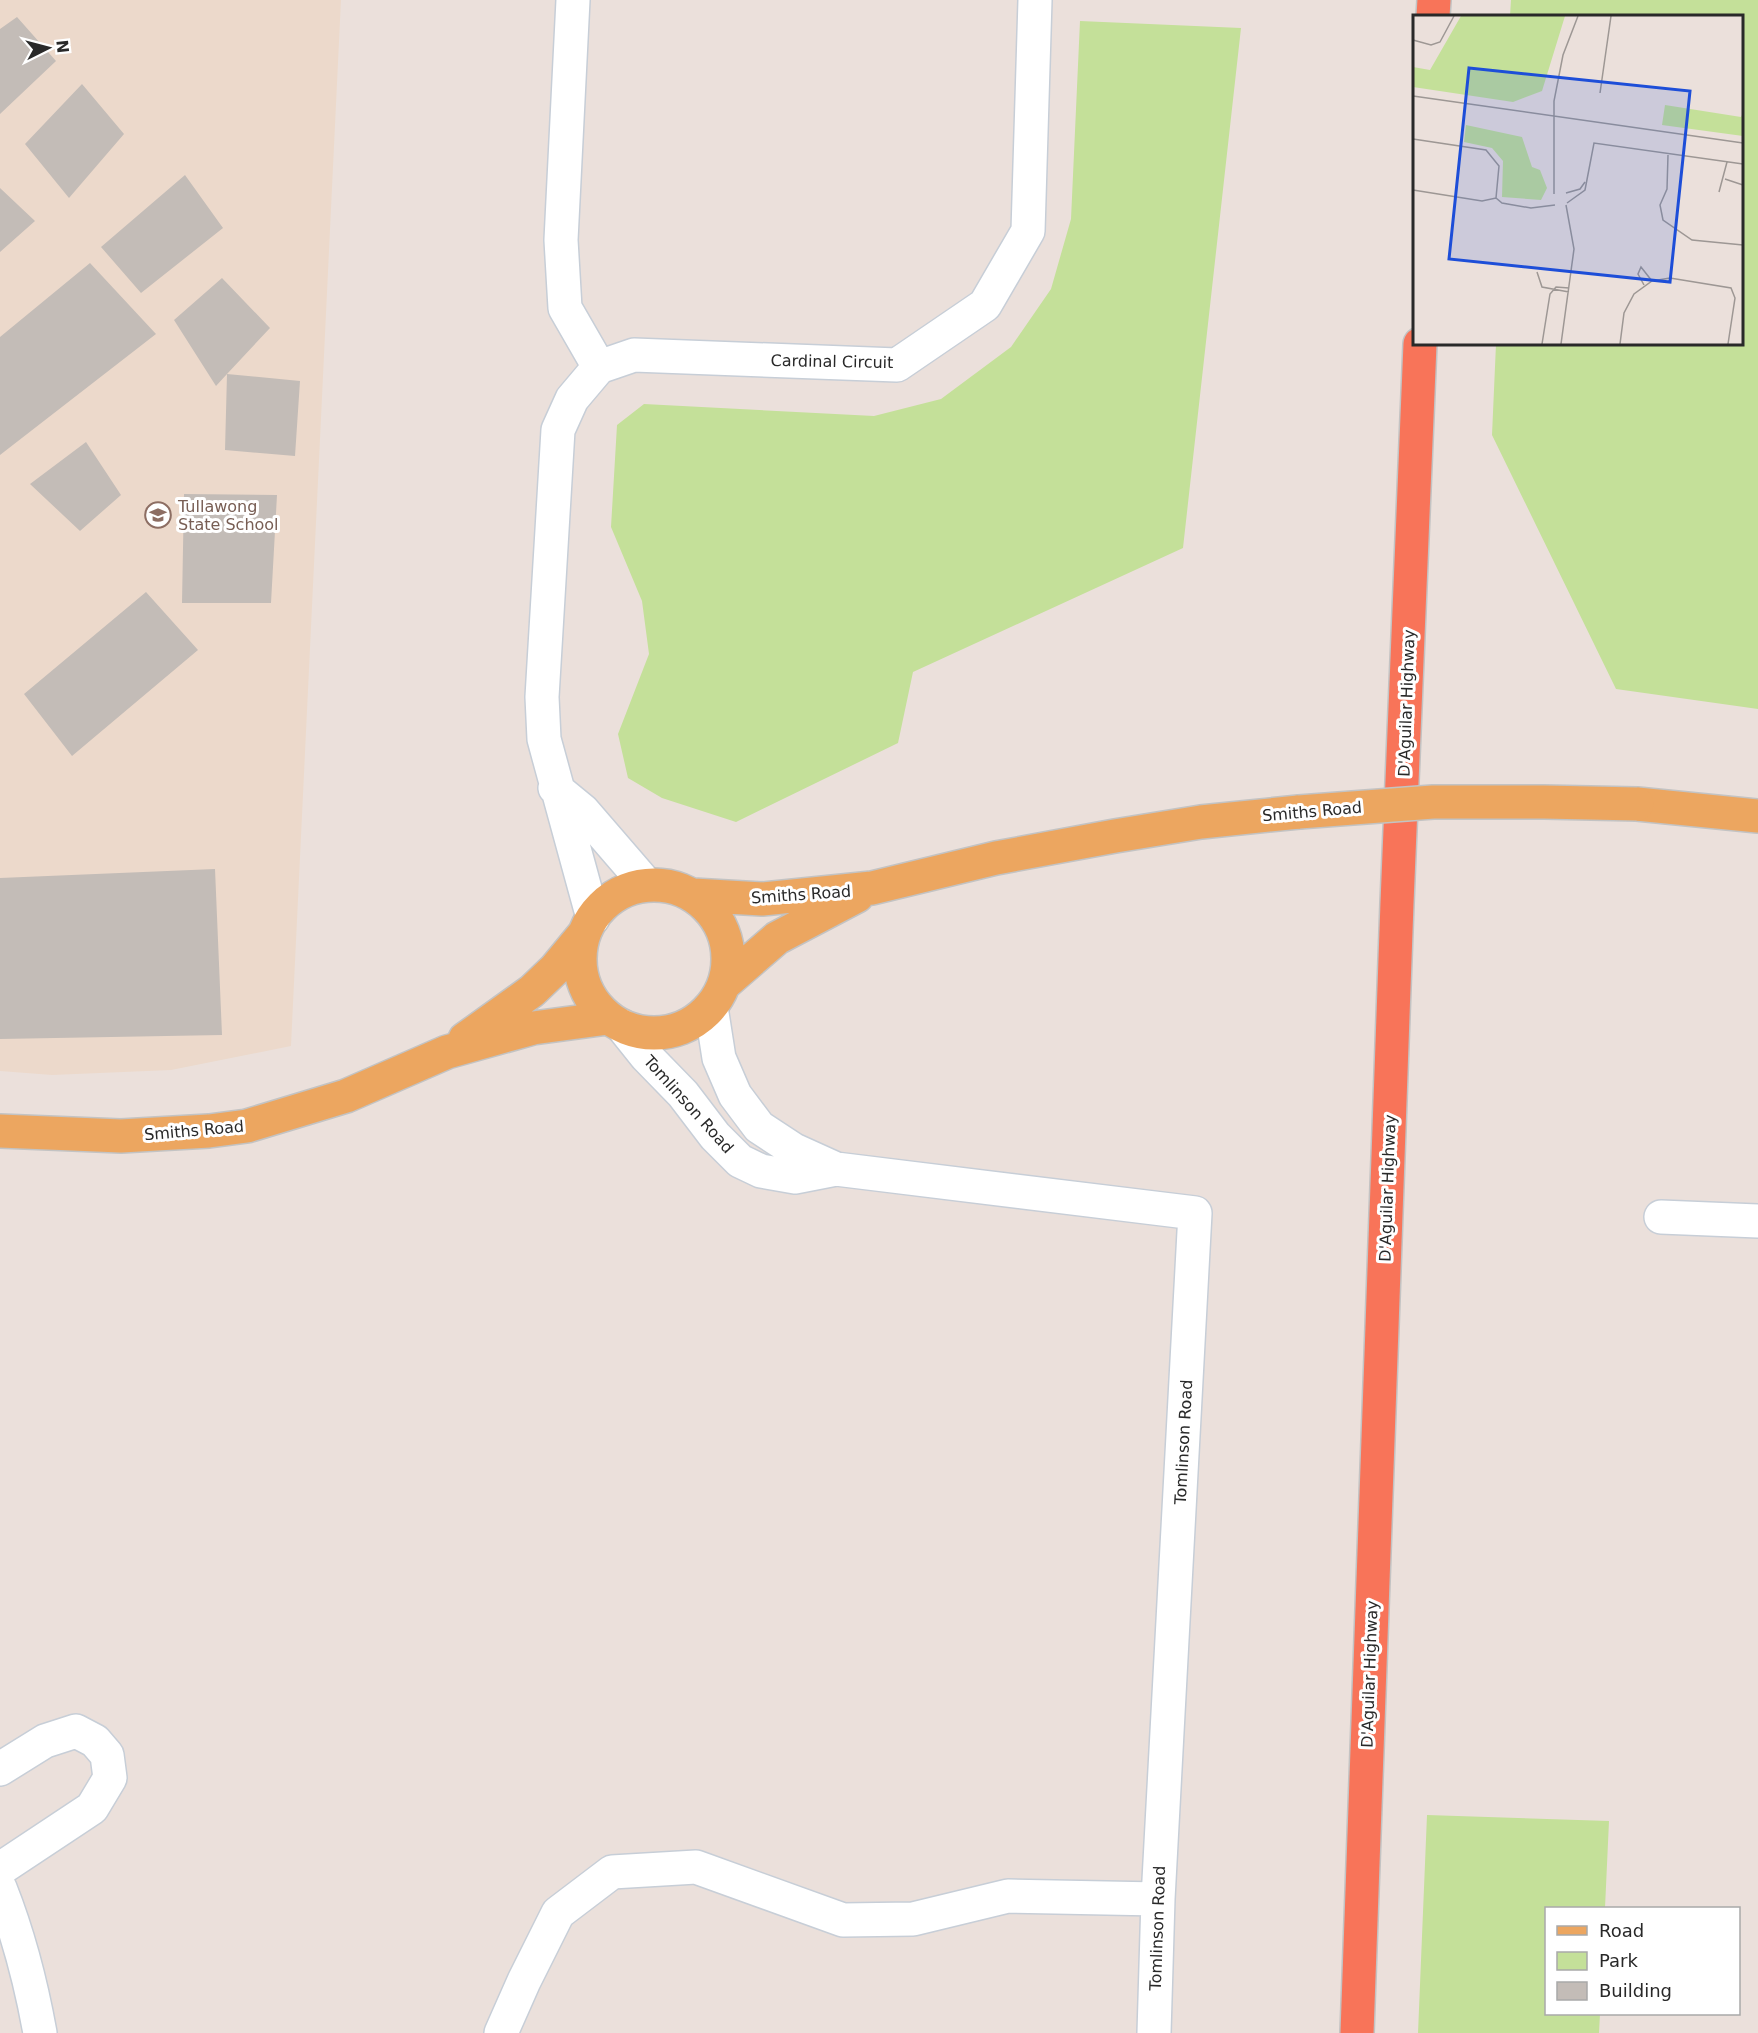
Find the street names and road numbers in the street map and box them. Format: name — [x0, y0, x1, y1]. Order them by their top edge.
street label: Cardinal Circuit — [770, 351, 894, 372]
street label: D'Aguilar Highway — [1394, 629, 1419, 777]
street label: Smiths Road — [1261, 798, 1363, 825]
street label: Smiths Road — [750, 882, 852, 907]
street label: Tomlinson Road — [639, 1051, 737, 1157]
street label: D'Aguilar Highway — [1375, 1114, 1400, 1262]
street label: Smiths Road — [143, 1117, 245, 1144]
street label: Tomlinson Road — [1171, 1379, 1196, 1506]
street label: D'Aguilar Highway — [1357, 1600, 1382, 1748]
street label: Tomlinson Road — [1146, 1865, 1169, 1992]

